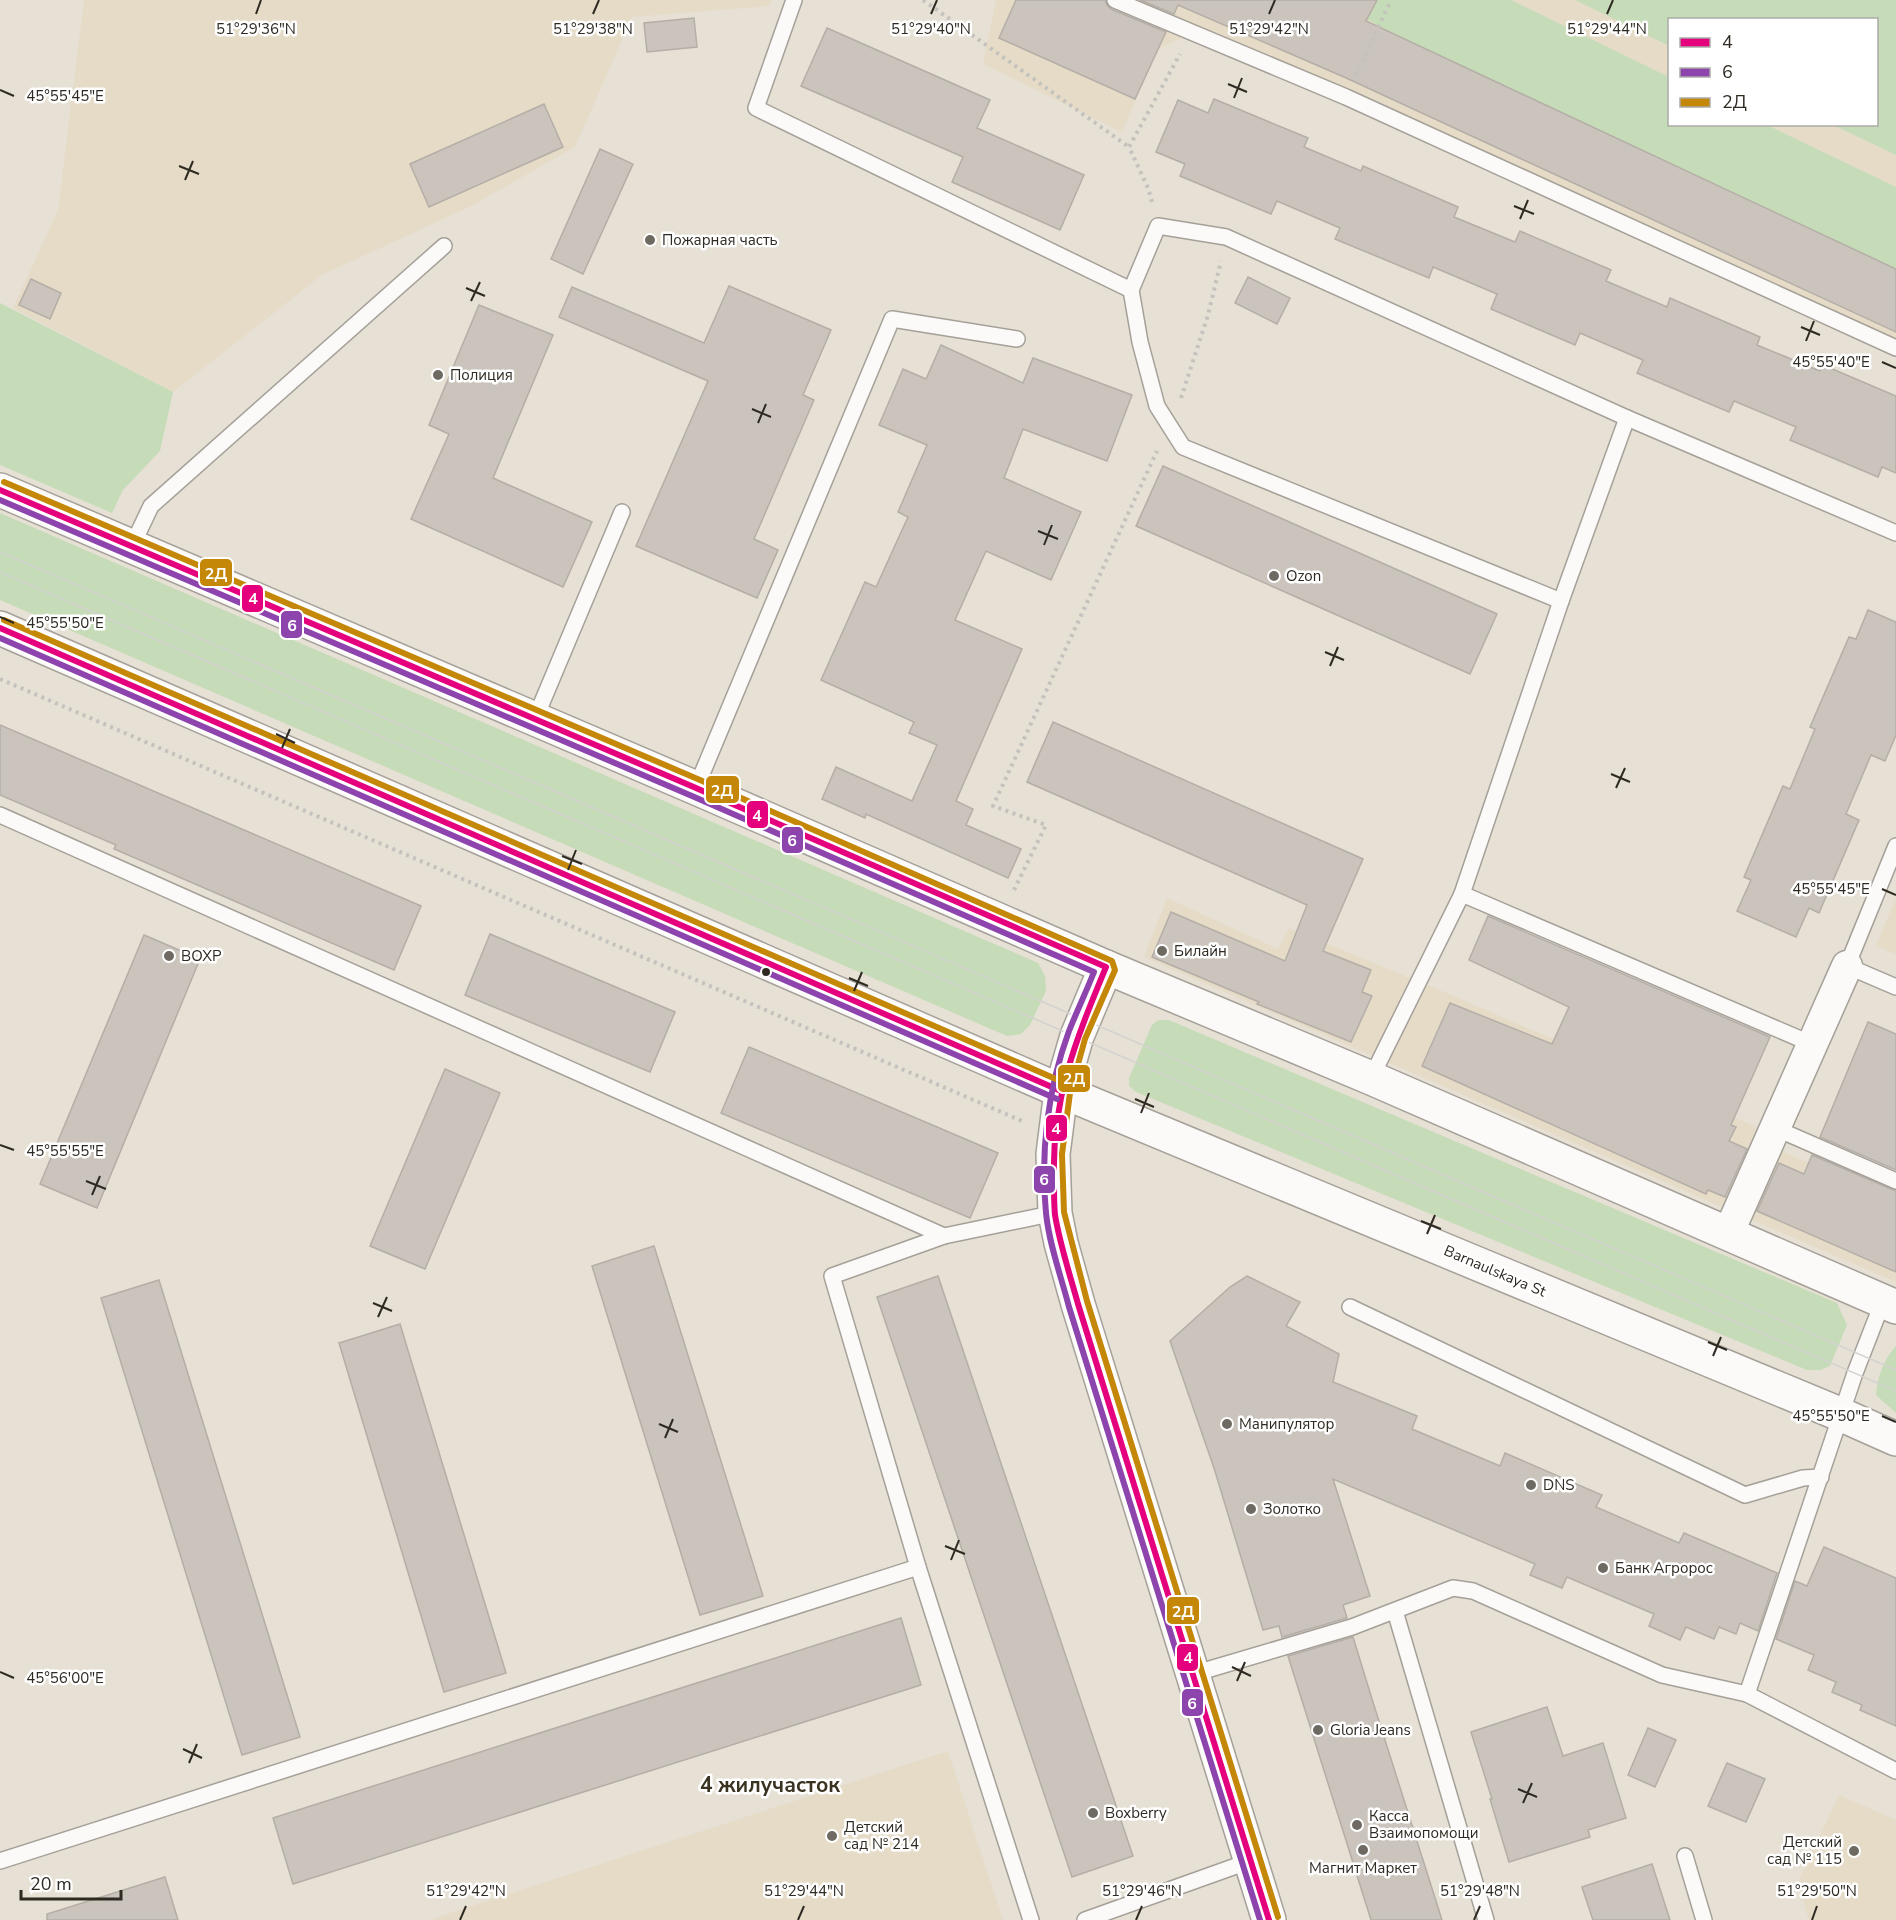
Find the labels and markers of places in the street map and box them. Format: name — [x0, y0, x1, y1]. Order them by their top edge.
place label: Пожарная часть — [662, 230, 778, 250]
marker: Пожарная часть — [643, 233, 657, 247]
place label: Полиция — [450, 365, 513, 385]
marker: Полиция — [431, 368, 445, 382]
place label: Ozon — [1286, 566, 1321, 586]
marker: Ozon — [1267, 569, 1281, 583]
place label: Билайн — [1174, 941, 1227, 961]
marker: Билайн — [1155, 944, 1169, 958]
place label: ВОХР — [181, 946, 222, 966]
marker: ВОХР — [162, 949, 176, 963]
unlabelled marker — [760, 966, 772, 978]
place label: Манипулятор — [1239, 1414, 1334, 1434]
marker: Манипулятор — [1220, 1417, 1234, 1431]
place label: DNS — [1543, 1475, 1574, 1495]
marker: DNS — [1524, 1478, 1538, 1492]
place label: Золотко — [1263, 1499, 1321, 1519]
marker: Золотко — [1244, 1502, 1258, 1516]
place label: Банк Агророс — [1615, 1558, 1713, 1578]
marker: Банк Агророс — [1596, 1561, 1610, 1575]
place label: Gloria Jeans — [1330, 1720, 1411, 1740]
marker: Gloria Jeans — [1311, 1723, 1325, 1737]
place label: Boxberry — [1105, 1803, 1167, 1823]
marker: Boxberry — [1086, 1806, 1100, 1820]
place label: Касса Взаимопомощи — [1369, 1806, 1479, 1843]
place label: Детский сад № 214 — [844, 1817, 919, 1854]
marker: Касса Взаимопомощи — [1350, 1818, 1364, 1832]
marker: Детский сад № 214 — [825, 1829, 839, 1843]
place label: Детский сад № 115 — [1767, 1832, 1842, 1869]
marker: Магнит Маркет — [1356, 1843, 1370, 1857]
marker: Детский сад № 115 — [1847, 1844, 1861, 1858]
place label: Магнит Маркет — [1309, 1858, 1417, 1878]

